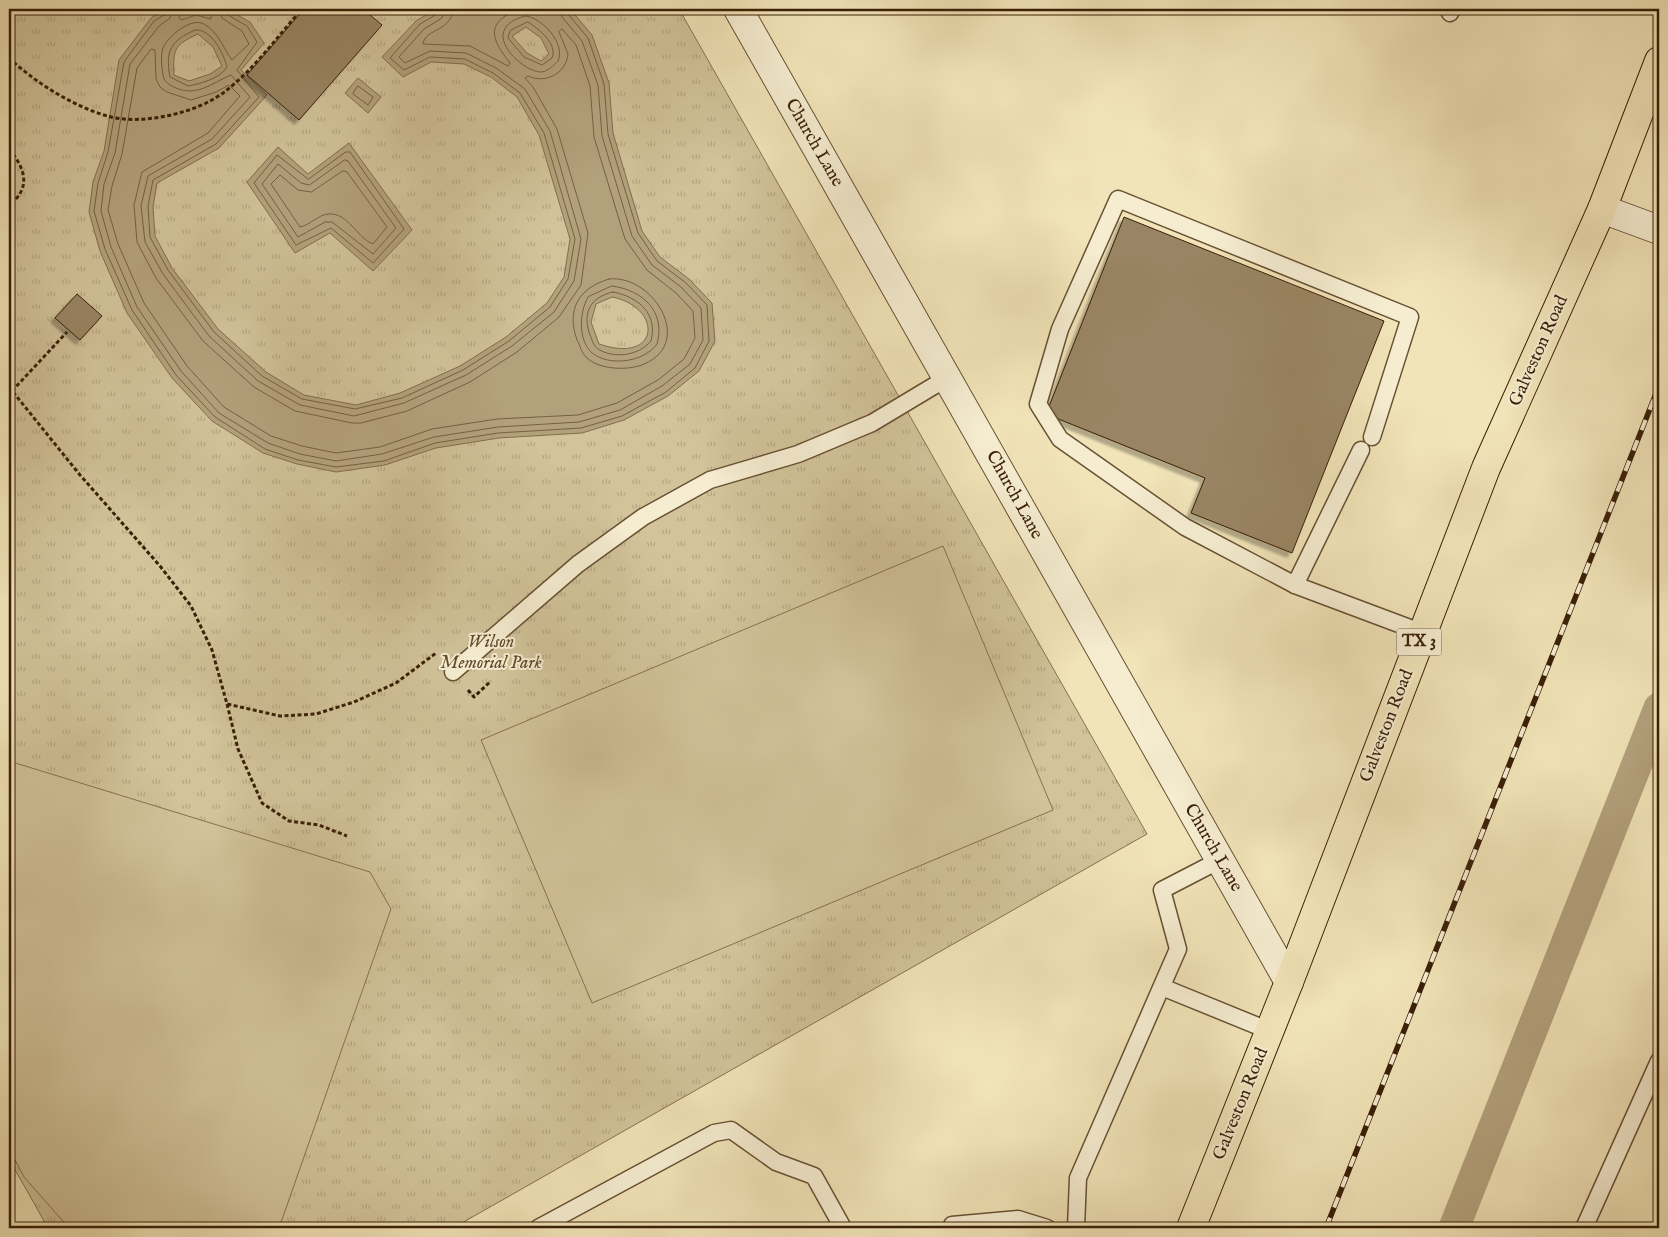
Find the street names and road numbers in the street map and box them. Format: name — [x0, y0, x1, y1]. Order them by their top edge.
street label: Church Lane — [780, 95, 848, 191]
street label: Galveston Road — [1504, 291, 1574, 410]
street label: Church Lane — [980, 447, 1048, 543]
road number: TX 3 — [1396, 628, 1442, 656]
street label: Galveston Road — [1355, 666, 1419, 786]
street label: Church Lane — [1179, 800, 1247, 896]
street label: Galveston Road — [1208, 1044, 1274, 1164]

